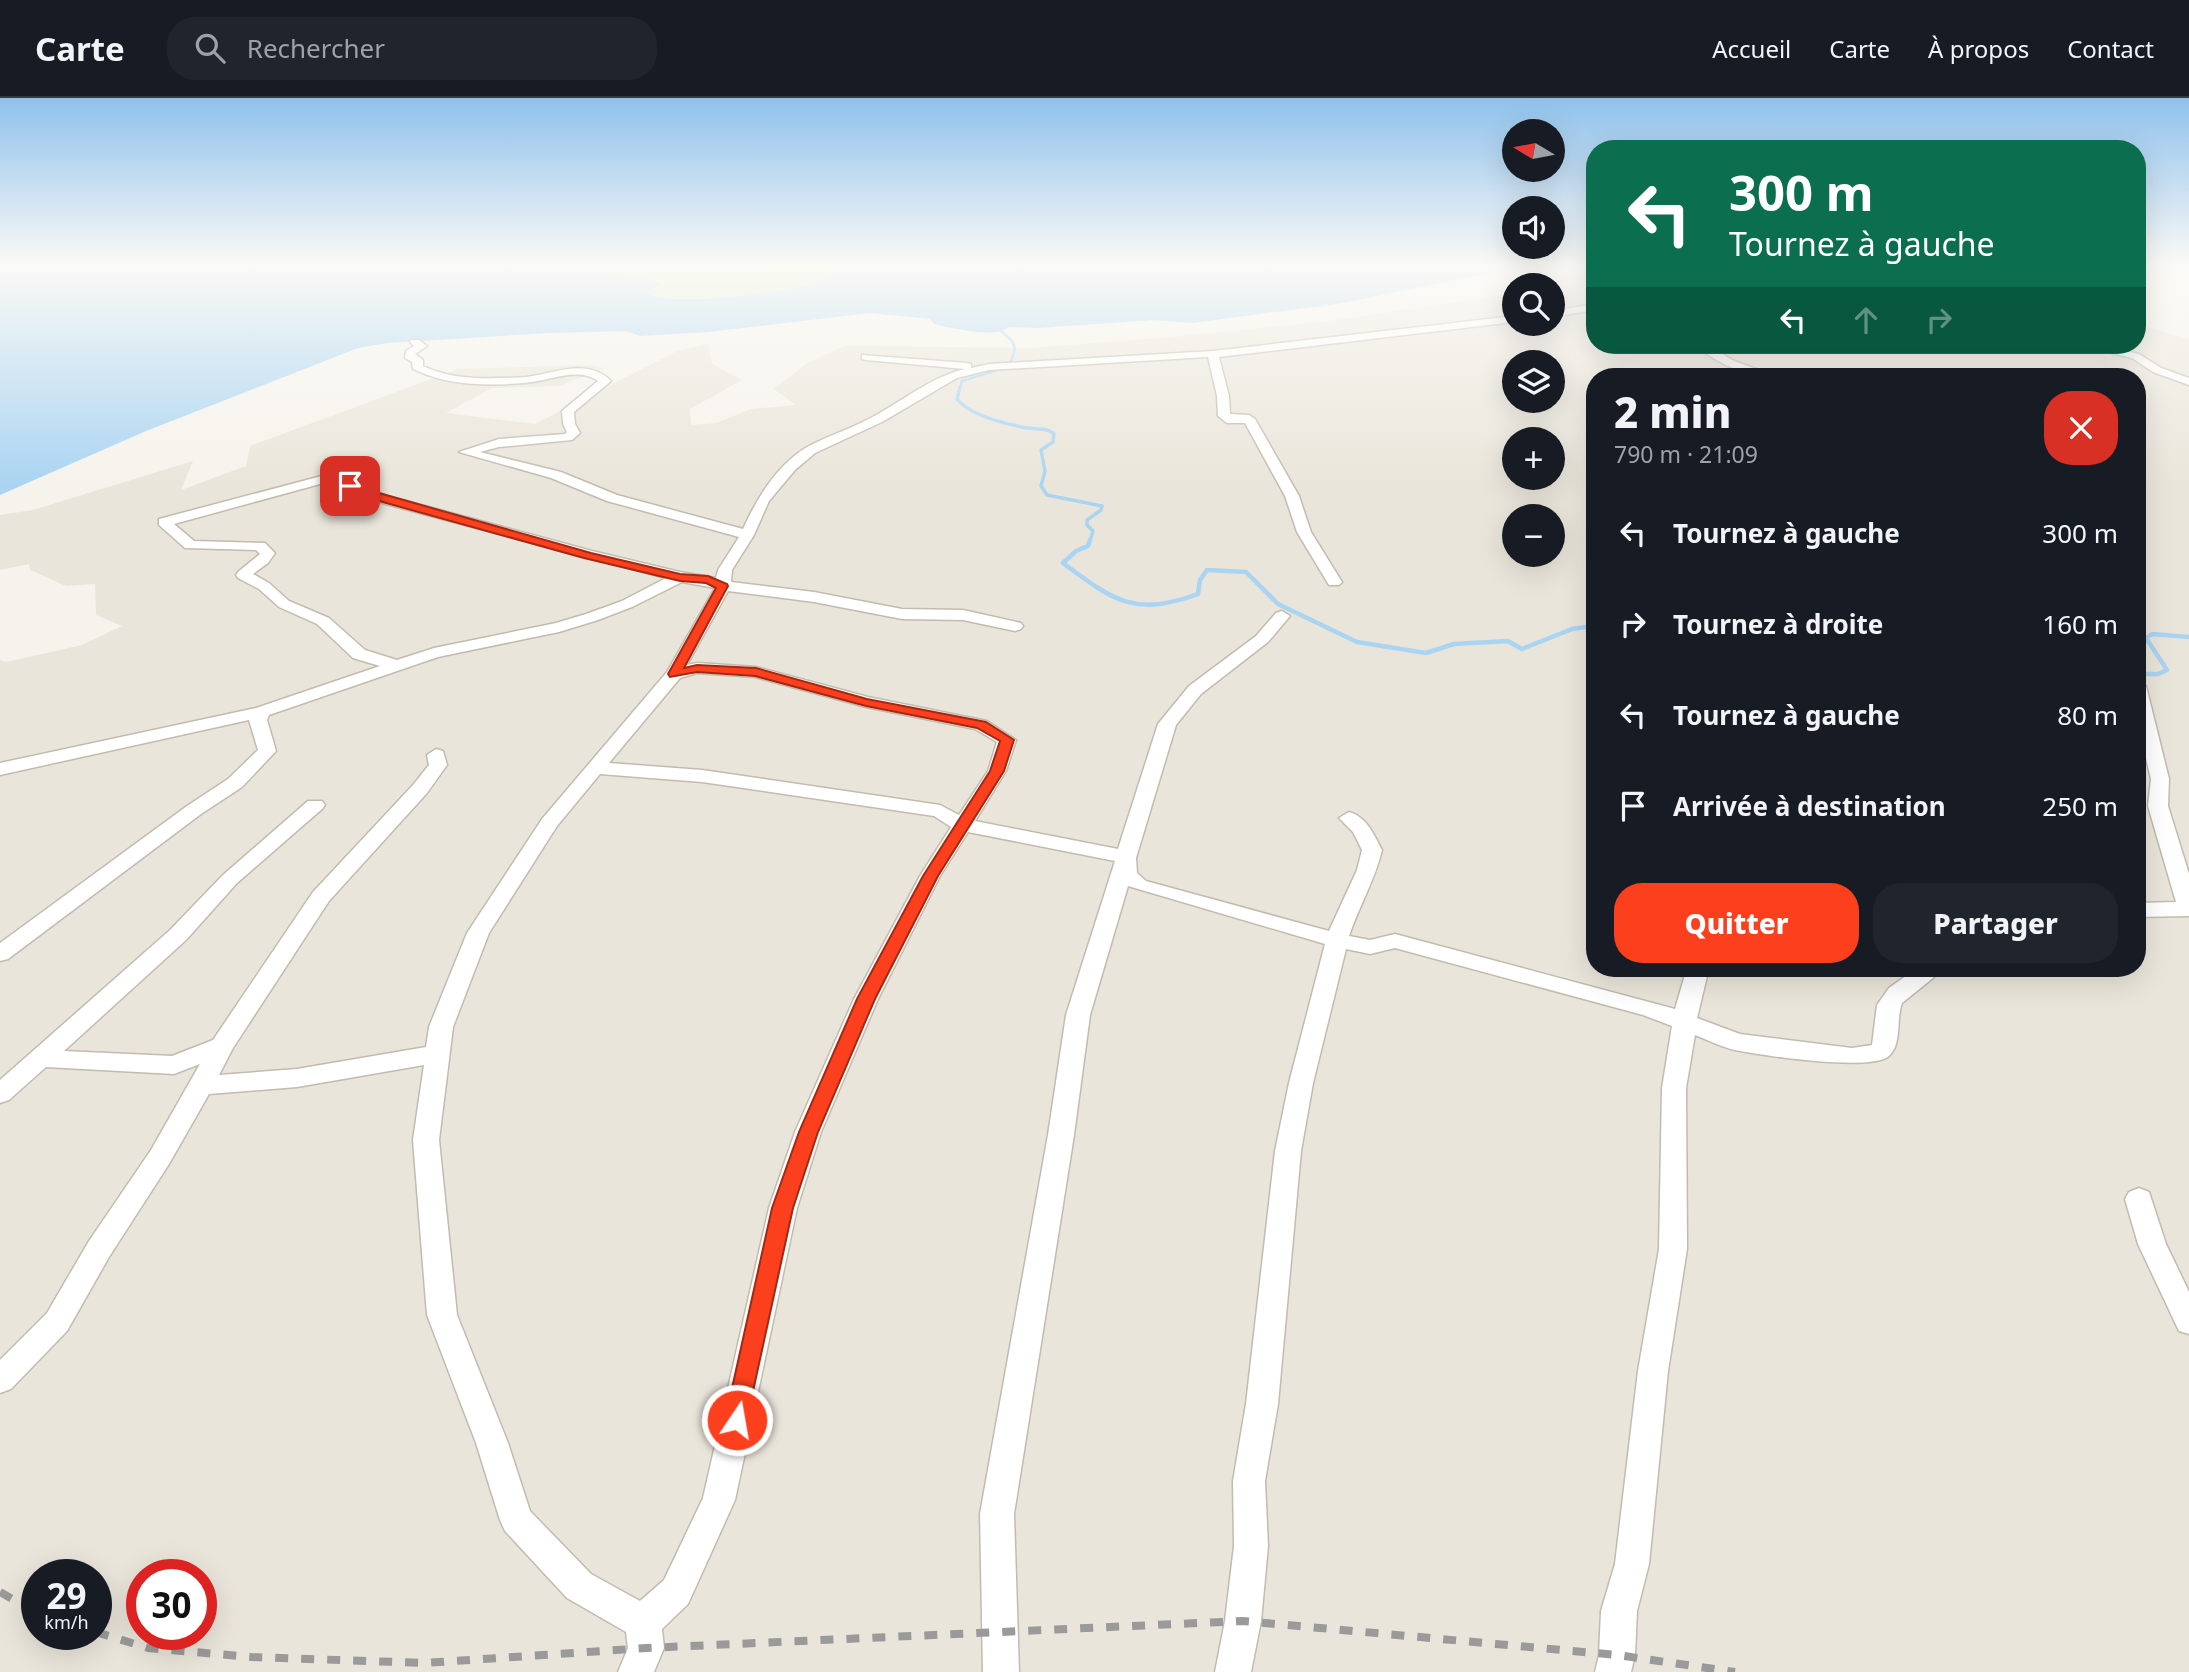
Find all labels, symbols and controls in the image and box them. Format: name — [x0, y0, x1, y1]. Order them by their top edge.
search box — [167, 17, 657, 80]
text: Carte — [35, 26, 125, 71]
icon: search — [191, 29, 229, 67]
text: Rechercher — [247, 30, 385, 66]
text: Accueil — [1712, 32, 1791, 65]
text: Carte — [1829, 32, 1890, 65]
text: À propos — [1928, 32, 2029, 65]
text: Contact — [2067, 32, 2154, 65]
north arrow — [1502, 119, 1564, 182]
map controls — [1502, 119, 1565, 567]
text: 300 m — [1729, 159, 1874, 225]
icon: left — [1614, 168, 1705, 259]
button: sound — [1502, 196, 1565, 259]
text: Tournez à gauche — [1729, 222, 1995, 265]
button: search — [1502, 273, 1565, 336]
icon: left — [1774, 301, 1812, 339]
icon: ahead — [1847, 301, 1885, 339]
icon: right — [1920, 301, 1958, 339]
button: layers — [1502, 350, 1565, 413]
text: 2 min — [1614, 383, 1731, 440]
button: close — [2044, 391, 2118, 465]
button: + — [1502, 427, 1565, 490]
text: 790 m · 21:09 — [1614, 438, 1758, 470]
pin — [320, 456, 380, 516]
icon: arrive — [331, 467, 369, 505]
button: − — [1502, 504, 1565, 567]
icon: left — [1614, 514, 1652, 552]
text: Tournez à gauche — [1673, 515, 1900, 551]
text: 300 m — [2042, 515, 2118, 551]
icon: right — [1614, 605, 1652, 643]
text: Tournez à droite — [1673, 606, 1883, 642]
text: 160 m — [2042, 606, 2118, 642]
icon: left — [1614, 696, 1652, 734]
text: Tournez à gauche — [1673, 697, 1900, 733]
text: 80 m — [2057, 697, 2118, 733]
icon: arrive — [1614, 787, 1652, 825]
text: Arrivée à destination — [1673, 788, 1946, 824]
text: 250 m — [2042, 788, 2118, 824]
button: Quitter — [1614, 883, 1859, 963]
button: Partager — [1873, 883, 2118, 963]
position arrow — [700, 1383, 774, 1457]
speed limit sign: 30 — [126, 1559, 217, 1650]
text: 29 — [46, 1572, 87, 1619]
text: km/h — [44, 1610, 89, 1634]

